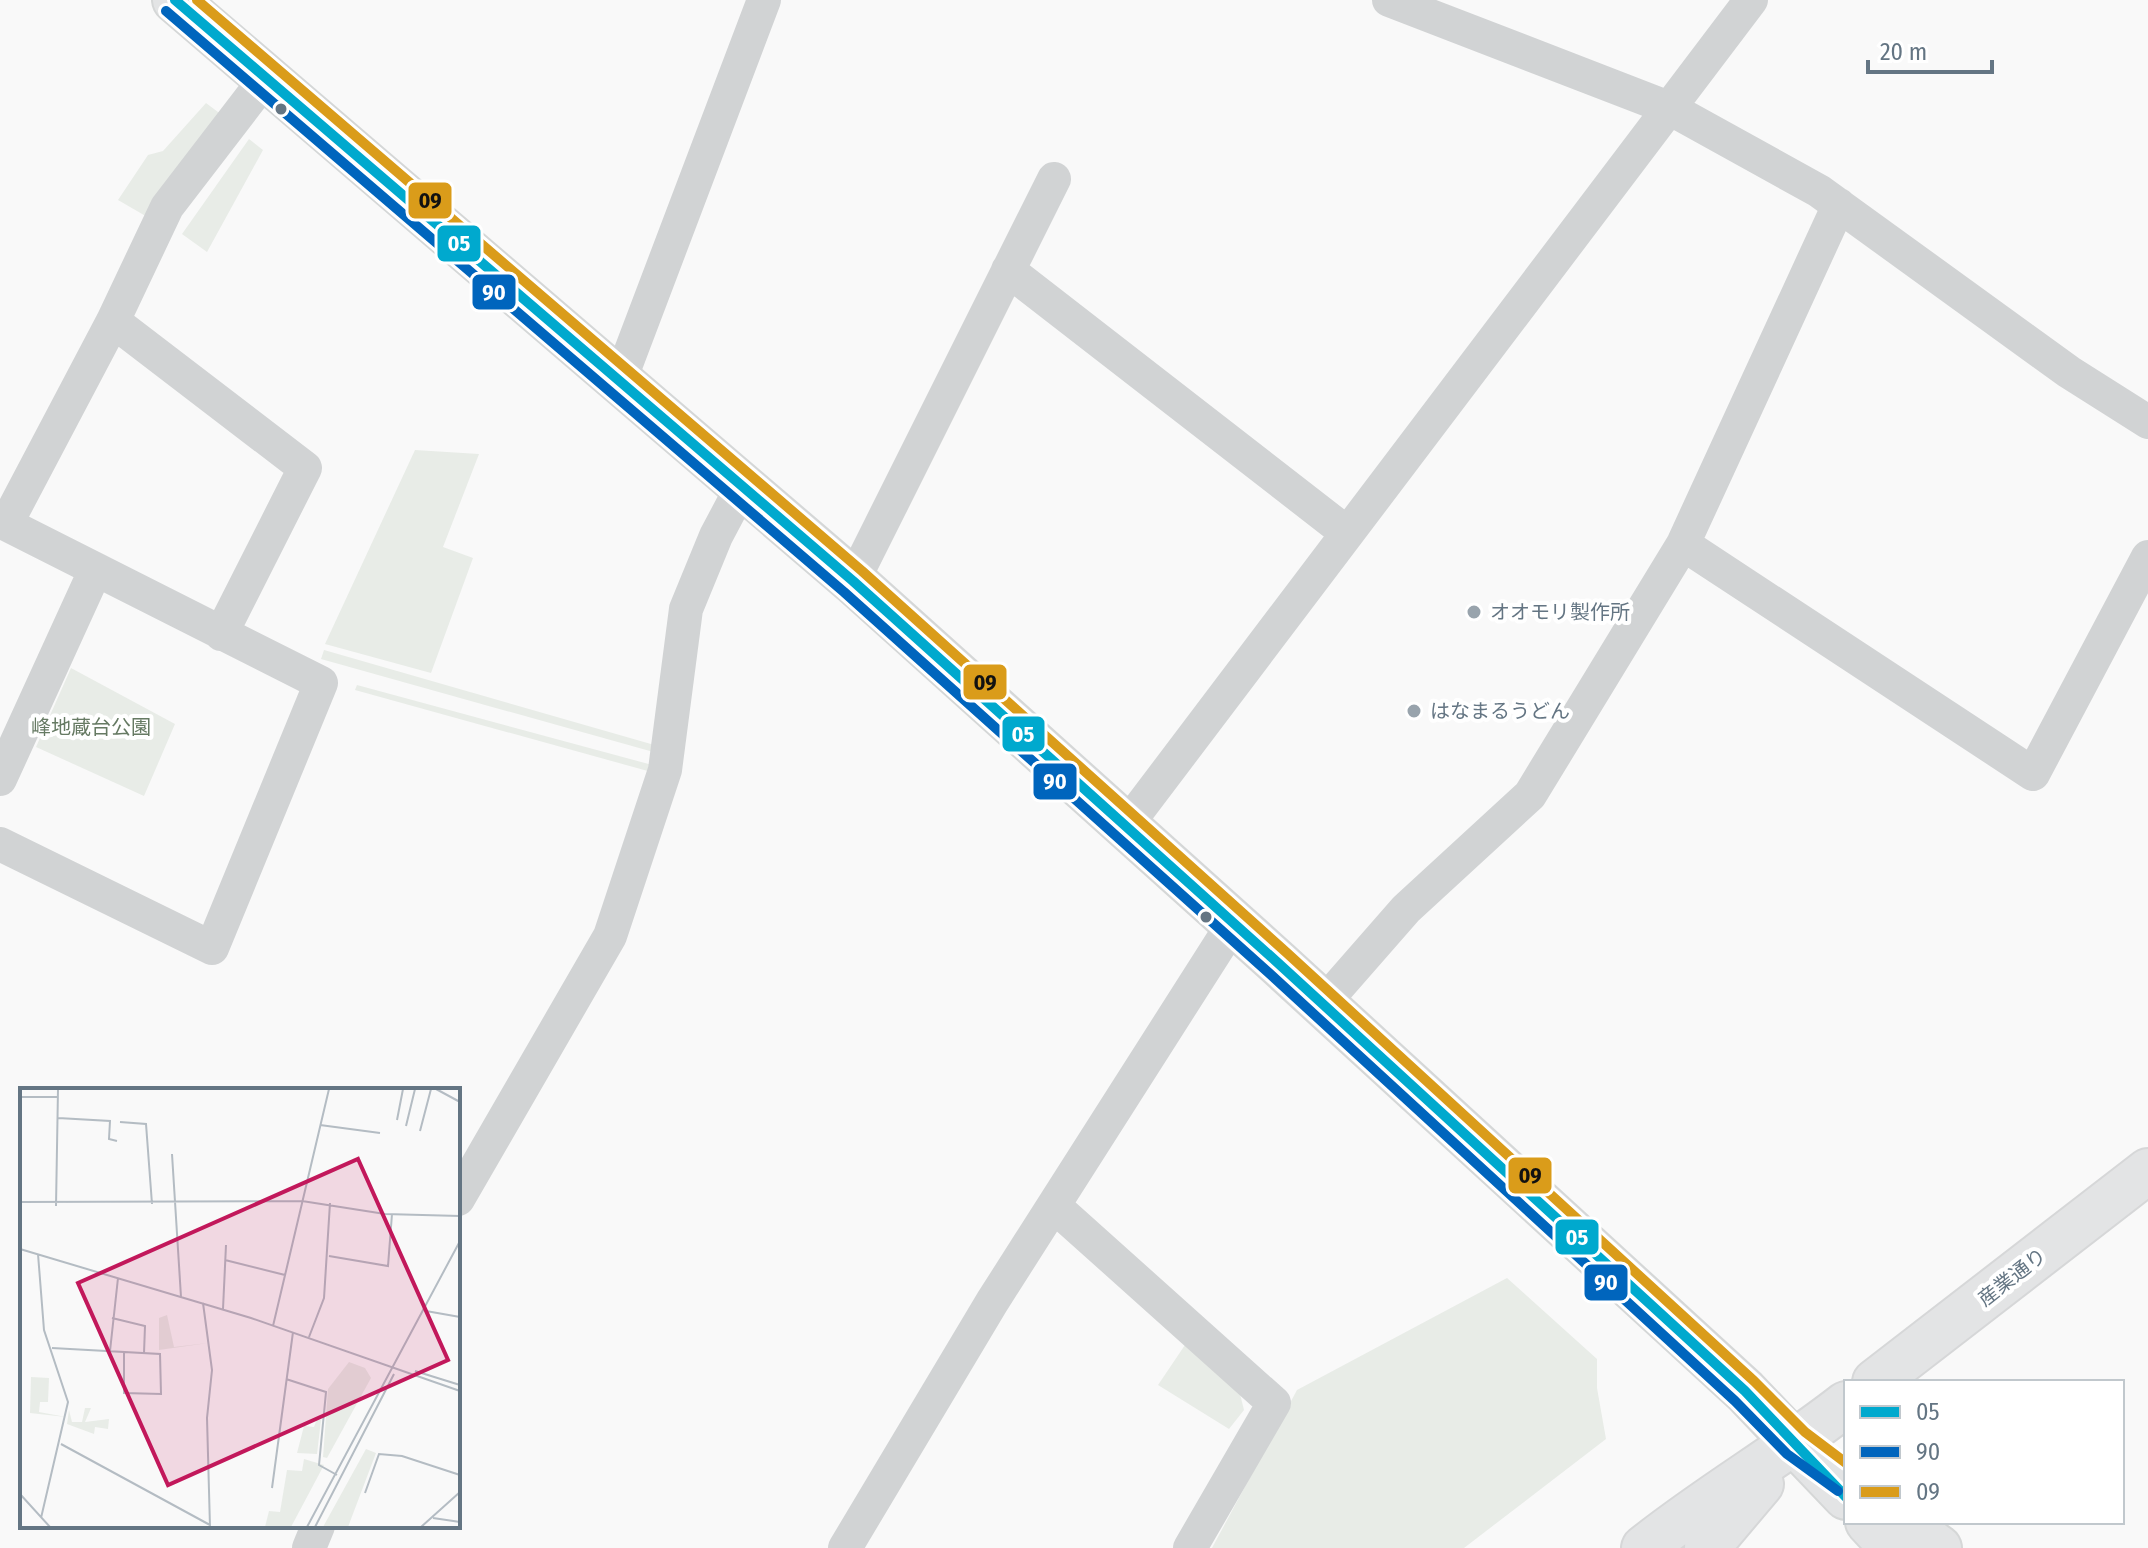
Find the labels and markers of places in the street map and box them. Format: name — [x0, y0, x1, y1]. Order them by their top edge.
unlabelled marker — [273, 101, 289, 117]
place label: オオモリ製作所 — [1490, 600, 1630, 624]
marker: オオモリ製作所 — [1465, 603, 1483, 621]
place label: はなまるうどん — [1430, 699, 1570, 723]
marker: はなまるうどん — [1405, 702, 1423, 720]
unlabelled marker — [1198, 909, 1214, 925]

